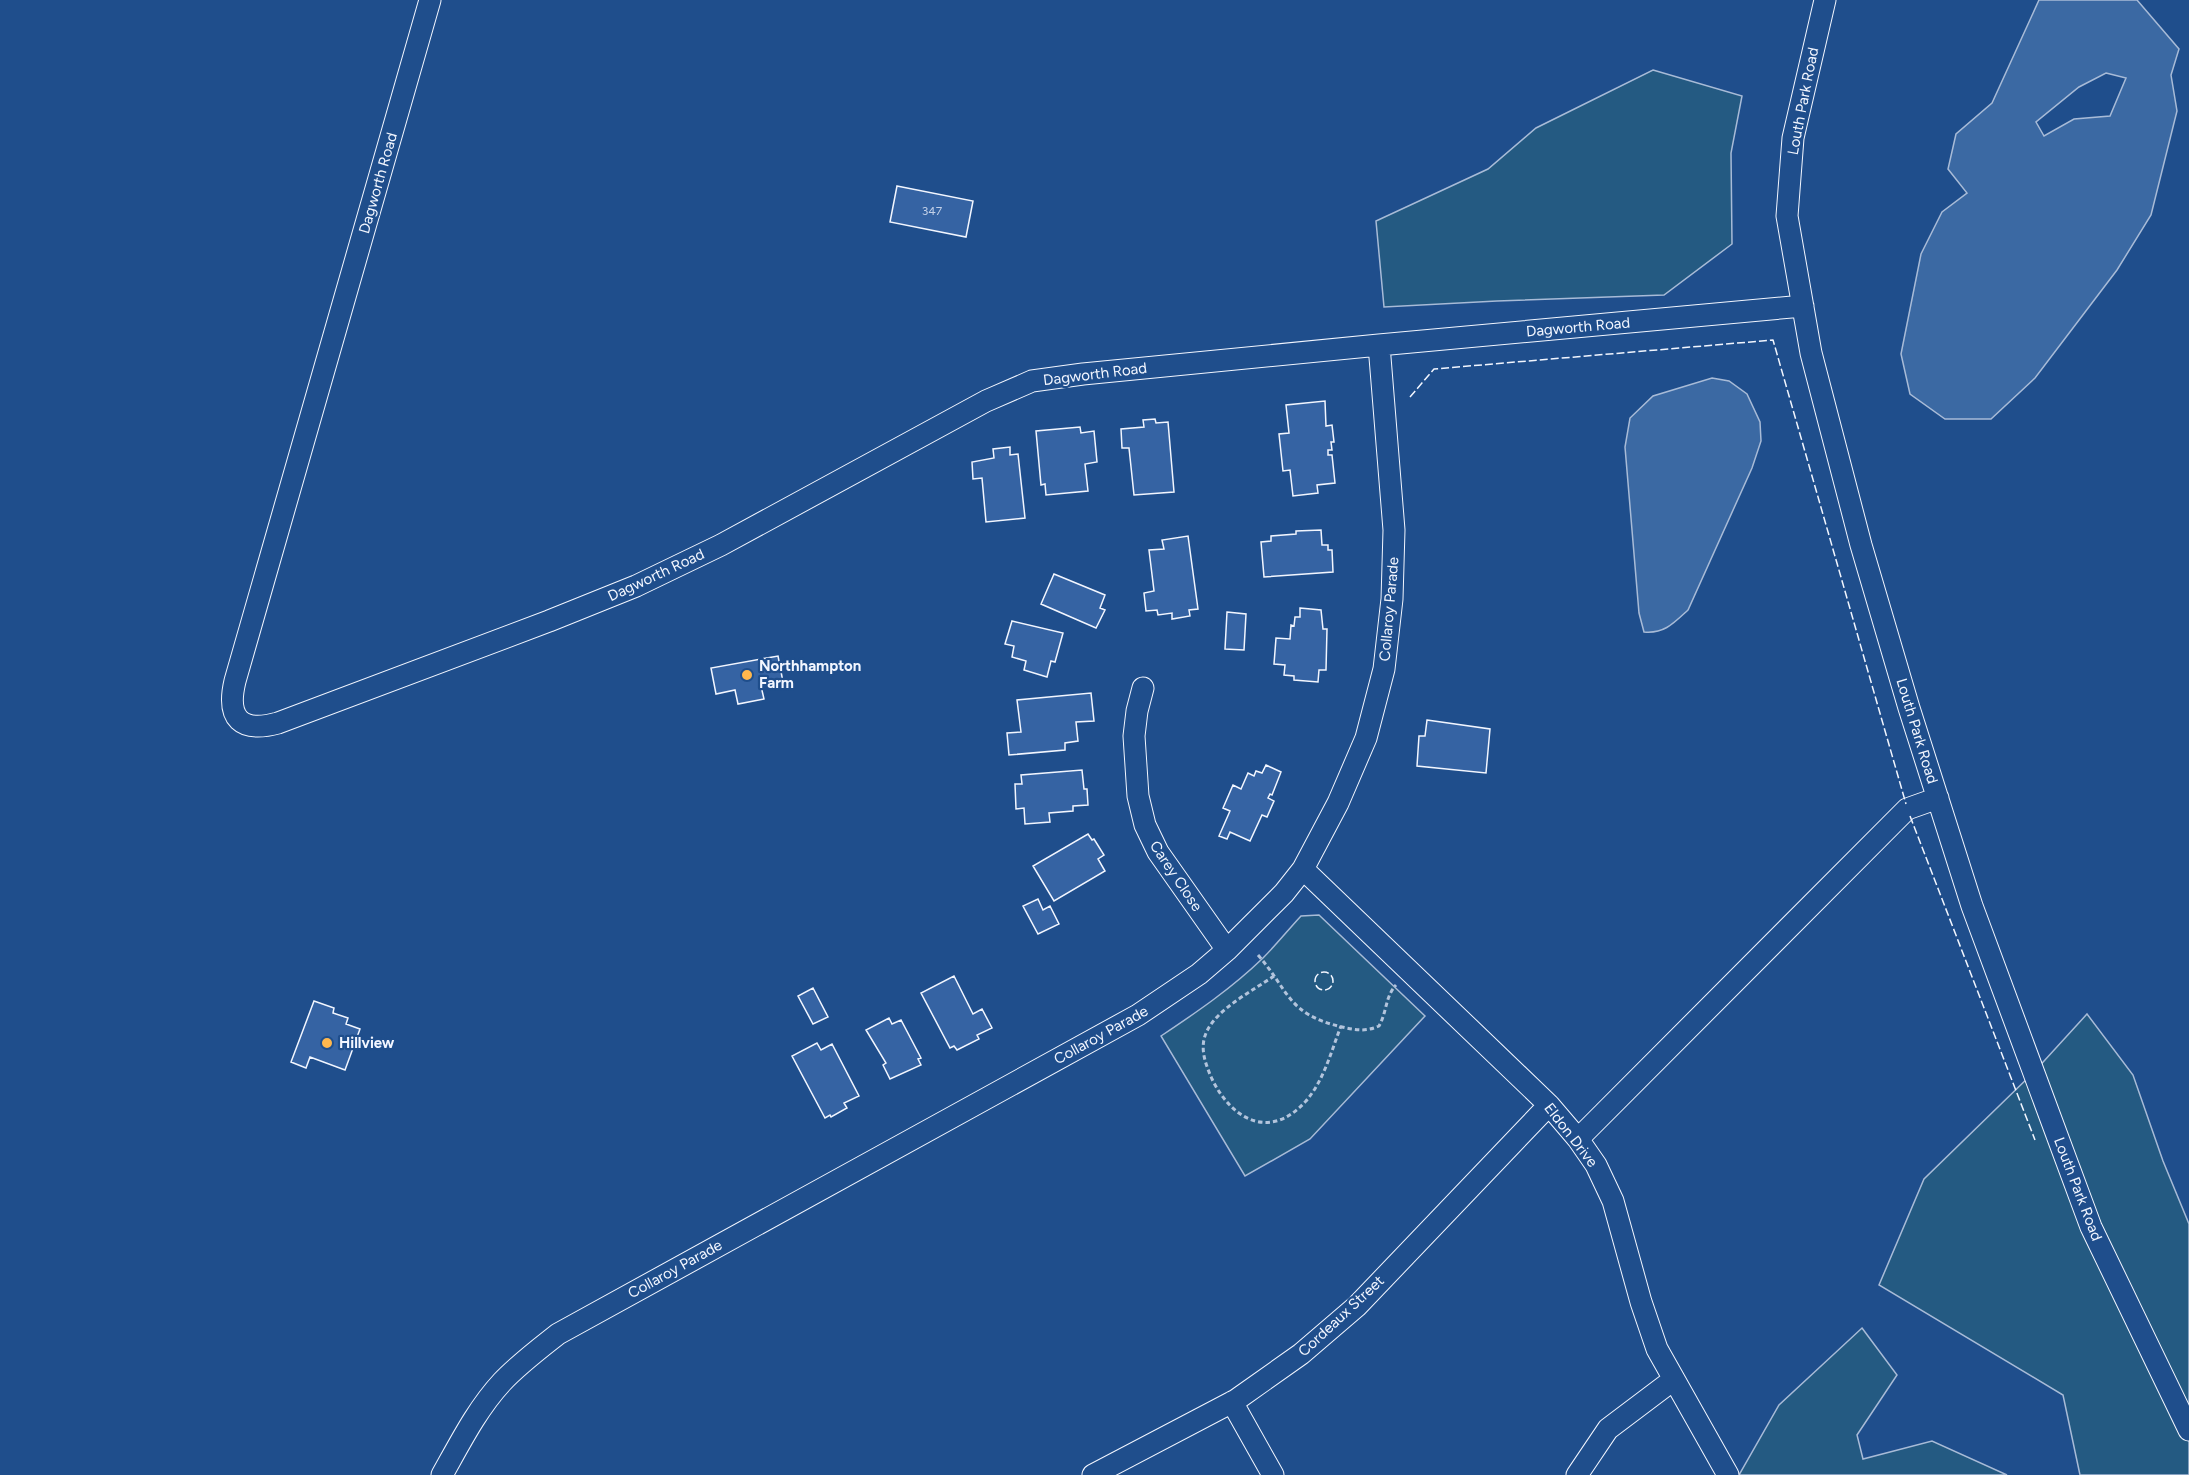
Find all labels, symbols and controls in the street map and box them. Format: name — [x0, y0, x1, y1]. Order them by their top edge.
street label: Louth Park Road — [1784, 46, 1822, 156]
street label: Dagworth Road — [355, 130, 401, 236]
house number: 347 — [922, 204, 943, 218]
street label: Dagworth Road — [1525, 313, 1631, 341]
street label: Dagworth Road — [1042, 359, 1148, 389]
street label: Dagworth Road — [605, 545, 707, 605]
street label: Collaroy Parade — [1375, 556, 1403, 662]
place label: Northhampton Farm — [759, 657, 861, 692]
marker: Northhampton Farm — [740, 668, 754, 682]
street label: Louth Park Road — [1892, 676, 1942, 786]
street label: Carey Close — [1146, 837, 1206, 915]
street label: Collaroy Parade — [1051, 1002, 1151, 1068]
place label: Hillview — [339, 1034, 395, 1052]
marker: Hillview — [320, 1036, 334, 1050]
street label: Eldon Drive — [1540, 1099, 1602, 1171]
street label: Louth Park Road — [2050, 1135, 2106, 1243]
street label: Collaroy Parade — [625, 1236, 725, 1302]
street label: Cordeaux Street — [1294, 1272, 1388, 1360]

